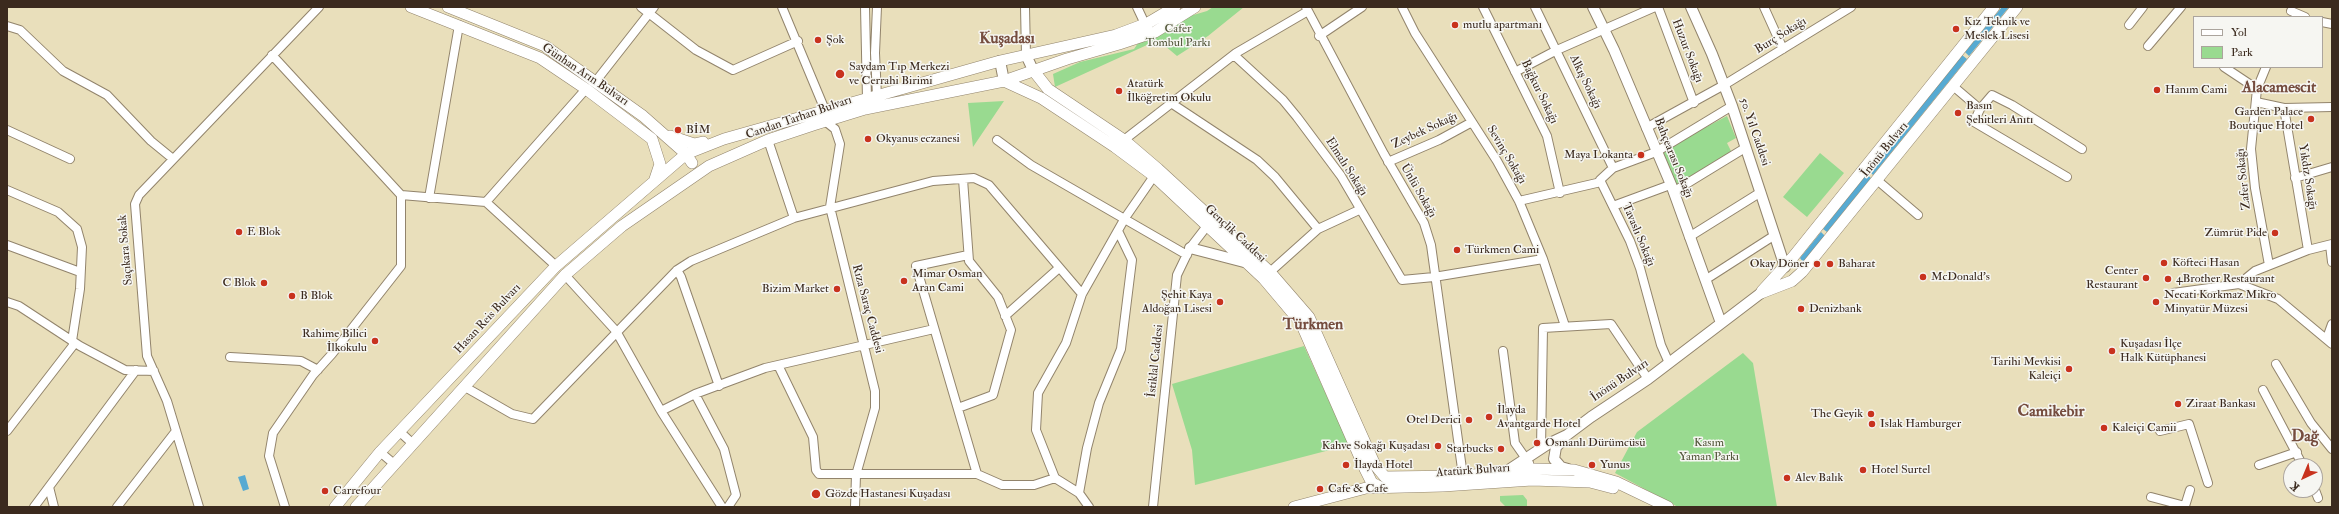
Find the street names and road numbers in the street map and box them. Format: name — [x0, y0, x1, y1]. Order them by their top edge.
street label: Burç Sokağı — [1753, 15, 1809, 57]
street label: Huzur Sokağı — [1668, 17, 1706, 85]
street label: Günhan Arın Bulvarı — [539, 41, 631, 109]
street label: Alkış Sokağı — [1566, 53, 1604, 111]
street label: Bağkur Sokağı — [1517, 58, 1561, 126]
street label: Candan Tarhan Bulvarı — [744, 93, 854, 143]
street label: 50. Yıl Caddesi — [1736, 96, 1772, 168]
street label: Zeybek Sokağı — [1390, 110, 1460, 152]
street label: Bahçearası Sokağı — [1650, 116, 1696, 200]
street label: İnönü Bulvarı — [1859, 120, 1911, 180]
street label: Sevinç Sokağı — [1483, 123, 1529, 187]
street label: Elmalı Sokağı — [1322, 135, 1370, 199]
street label: Yıkdız Sokağı — [2295, 143, 2319, 211]
street label: Zafer Sokağı — [2234, 147, 2254, 211]
street label: Ünlü Sokağı — [1397, 162, 1439, 220]
street label: Tavaslı Sokağı — [1618, 201, 1658, 269]
street label: Gençlik Caddesi — [1201, 202, 1269, 266]
street label: Saçıkara Sokak — [116, 214, 136, 286]
street label: Rıza Saraç Caddesi — [848, 263, 886, 355]
street label: Hasan Reis Bulvarı — [452, 281, 524, 357]
street label: İstiklal Caddesi — [1145, 324, 1167, 398]
street label: İnönü Bulvarı — [1588, 356, 1652, 406]
street label: Atatürk Bulvarı — [1436, 461, 1510, 481]

